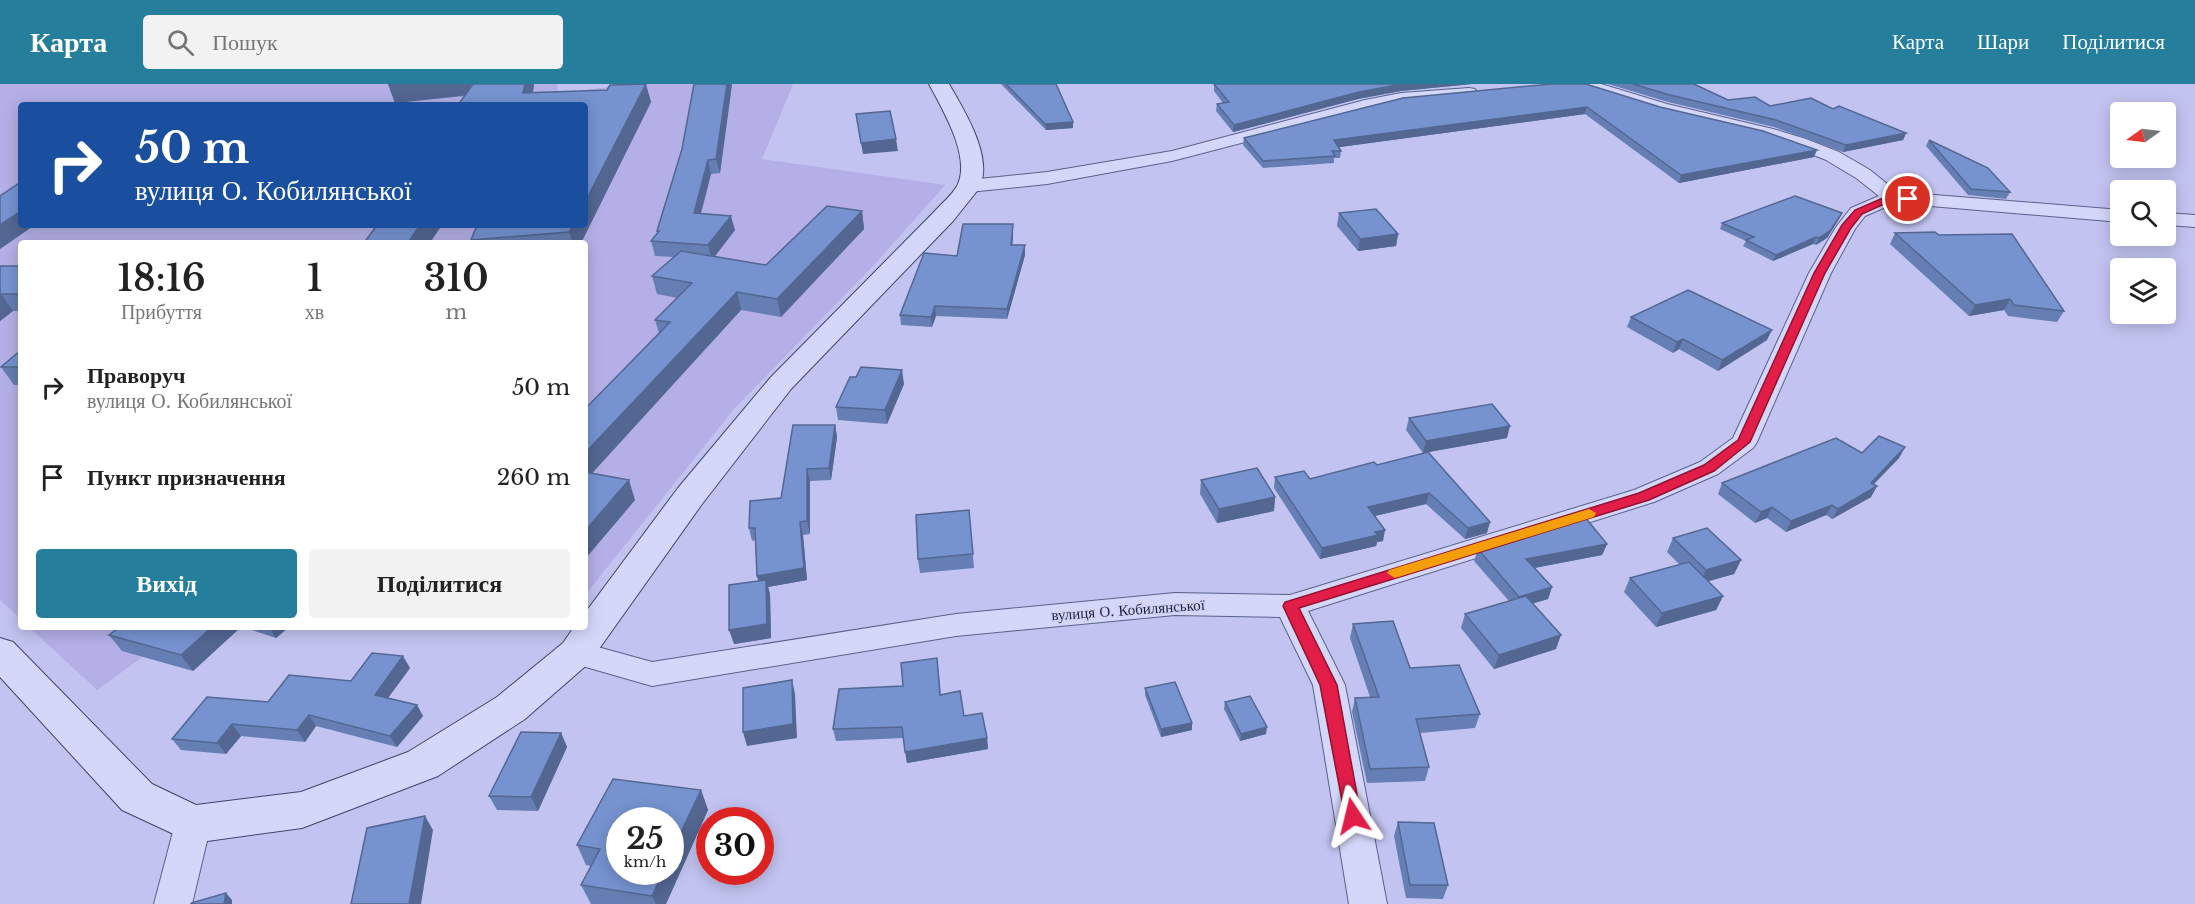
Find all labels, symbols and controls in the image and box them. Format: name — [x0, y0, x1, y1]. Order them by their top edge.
search box — [143, 15, 563, 69]
text: Карта — [30, 25, 107, 60]
icon: search — [164, 26, 197, 59]
text: Пошук — [212, 29, 278, 56]
text: Карта — [1892, 29, 1944, 55]
text: Шари — [1977, 29, 2029, 55]
text: Поділитися — [2062, 29, 2165, 55]
north arrow — [2110, 102, 2176, 168]
map controls — [2110, 102, 2176, 324]
text: 50 m — [135, 122, 249, 174]
icon: right — [36, 126, 114, 204]
pin — [1882, 173, 1933, 224]
text: вулиця О. Кобилянської — [135, 174, 412, 207]
button: search — [2110, 180, 2176, 246]
icon: arrive — [1891, 182, 1924, 215]
text: 18:16 — [117, 256, 206, 301]
text: 1 — [307, 256, 322, 301]
text: 310 — [424, 256, 489, 301]
button: layers — [2110, 258, 2176, 324]
text: Прибуття — [121, 300, 202, 324]
text: хв — [305, 300, 324, 324]
text: m — [445, 300, 467, 324]
text: Праворуч — [87, 362, 185, 389]
icon: right — [36, 371, 69, 404]
text: 50 m — [512, 374, 570, 401]
text: вулиця О. Кобилянської — [87, 389, 292, 413]
icon: arrive — [36, 461, 69, 494]
text: Пункт призначення — [87, 464, 286, 491]
text: 260 m — [497, 464, 570, 491]
button: Вихід — [36, 549, 297, 618]
button: Поділитися — [309, 549, 570, 618]
street label: вулиця О. Кобилянської — [1051, 595, 1206, 624]
position arrow — [1321, 784, 1385, 848]
speed limit sign: 30 — [696, 807, 774, 885]
text: 25 — [626, 820, 664, 857]
text: km/h — [624, 852, 666, 871]

